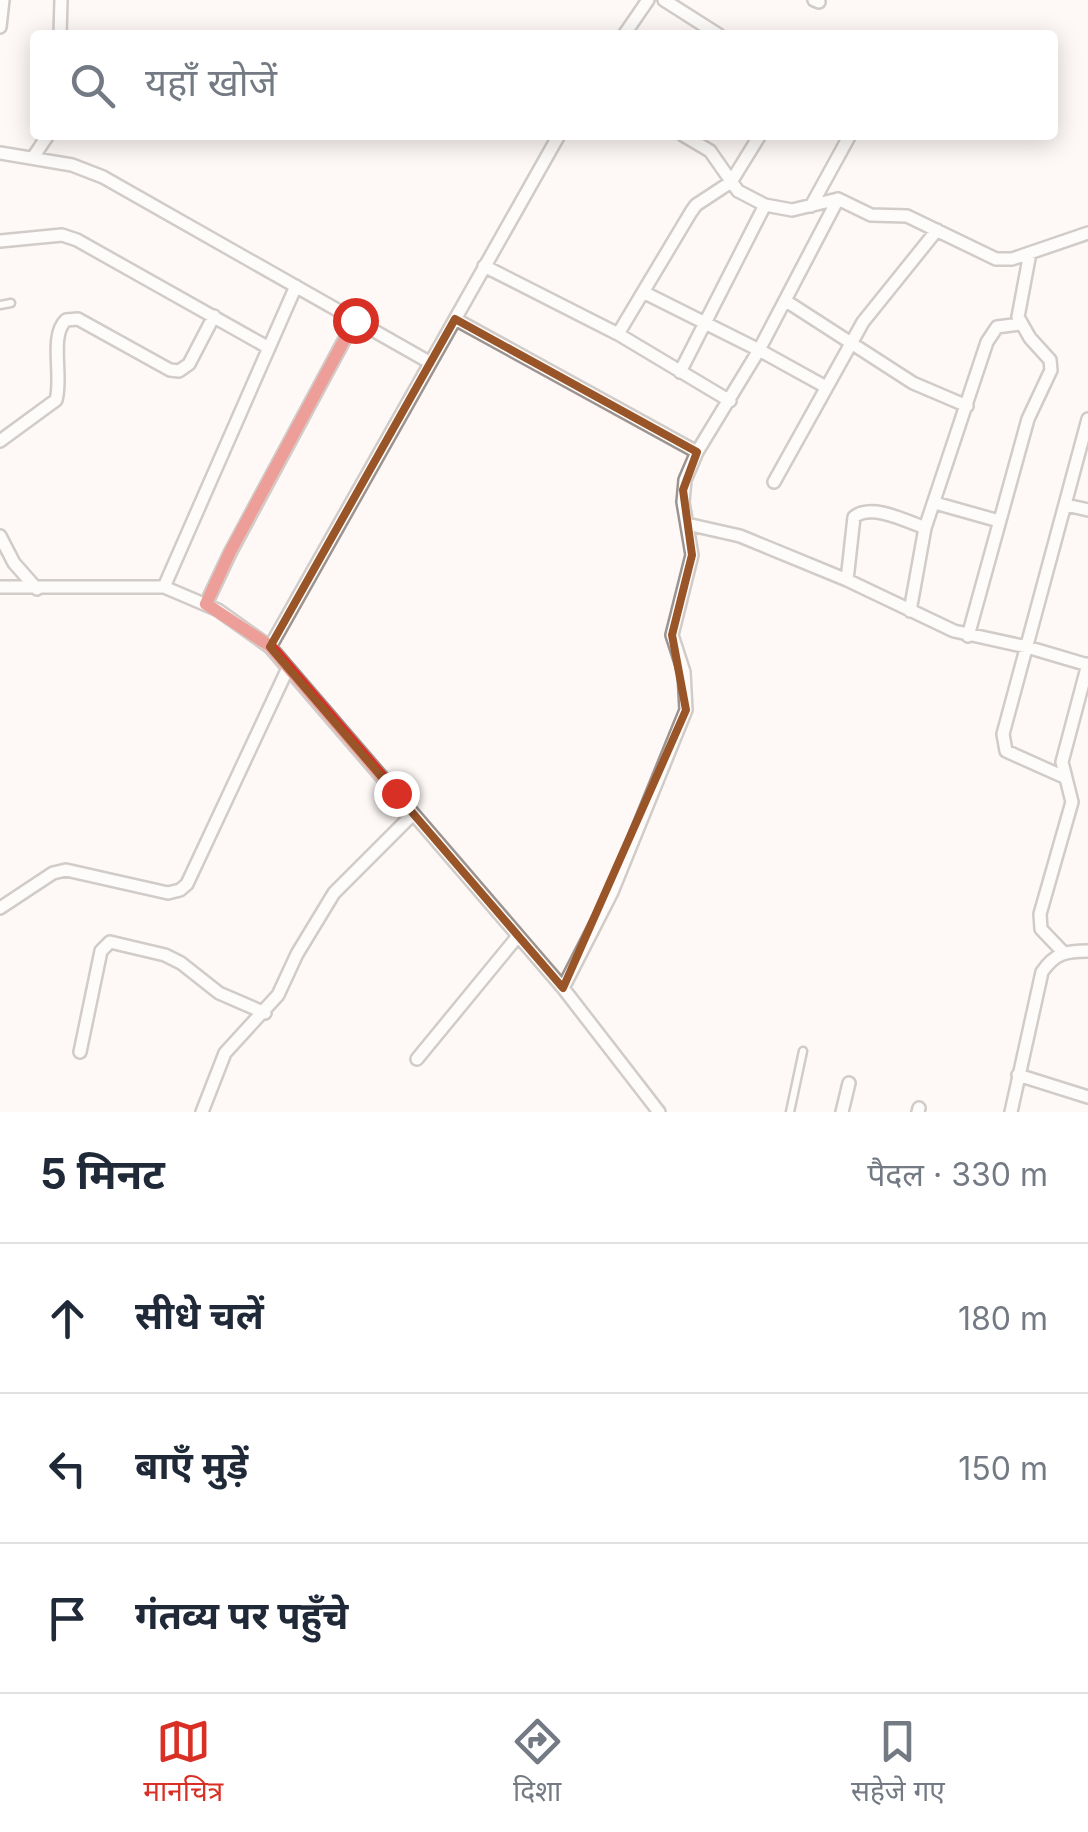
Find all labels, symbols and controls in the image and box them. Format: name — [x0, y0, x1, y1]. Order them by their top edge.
search box — [30, 30, 1058, 140]
icon: search — [65, 58, 120, 113]
text: यहाँ खोजें — [145, 59, 277, 105]
route start — [333, 298, 379, 344]
route end — [374, 771, 420, 817]
text: 5 मिनट — [40, 1148, 165, 1199]
text: पैदल · 330 m — [867, 1155, 1048, 1194]
icon: ahead — [40, 1291, 95, 1346]
text: सीधे चलें — [135, 1292, 264, 1338]
text: 180 m — [958, 1299, 1048, 1338]
icon: left — [40, 1441, 95, 1496]
text: बाएँ मुड़ें — [135, 1442, 248, 1488]
text: 150 m — [958, 1449, 1048, 1488]
icon: arrive — [40, 1591, 95, 1646]
text: गंतव्य पर पहुँचे — [135, 1592, 348, 1638]
tab: मानचित्र — [143, 1714, 223, 1812]
tab: दिशा — [510, 1714, 565, 1812]
tab: सहेजे गए — [851, 1714, 945, 1812]

